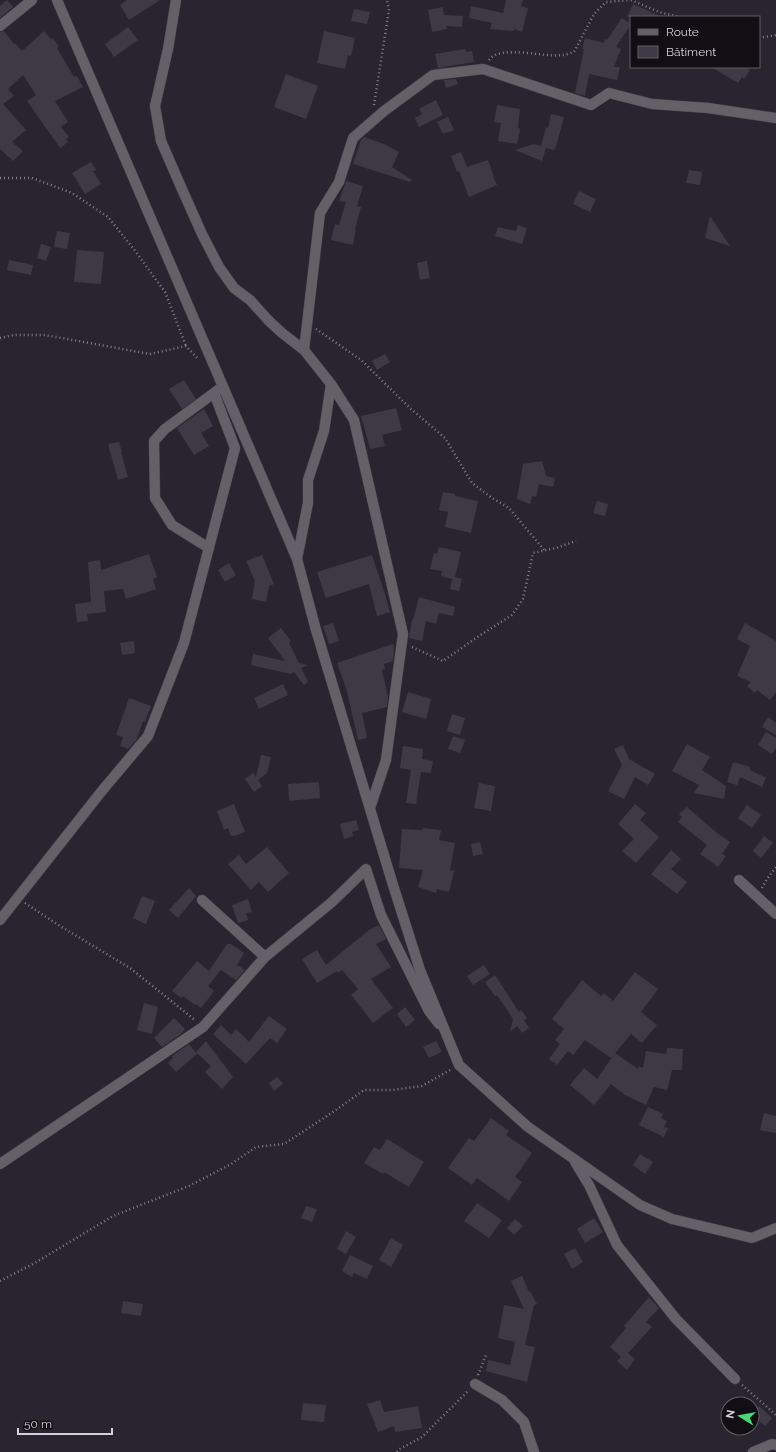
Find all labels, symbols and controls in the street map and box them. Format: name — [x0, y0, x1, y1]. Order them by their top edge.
legend — [630, 16, 760, 68]
text: Route — [666, 25, 699, 39]
text: Bâtiment — [666, 45, 716, 59]
north arrow — [720, 1396, 760, 1436]
text: N — [723, 1409, 738, 1420]
scale bar — [18, 1410, 112, 1436]
text: 50 m — [24, 1417, 52, 1431]

